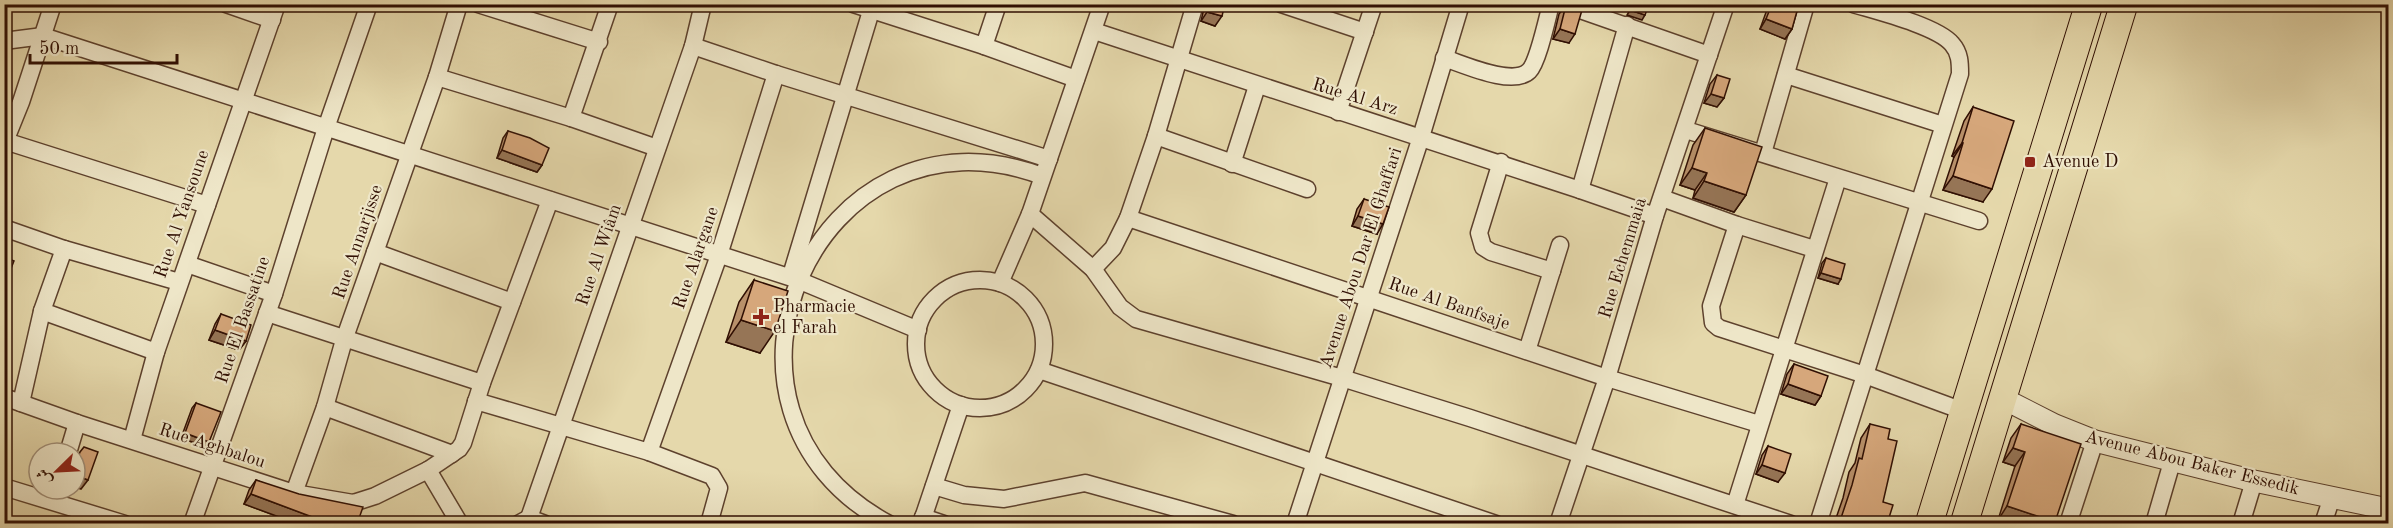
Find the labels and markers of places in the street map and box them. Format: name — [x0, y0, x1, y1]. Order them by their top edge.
place label: Avenue D — [2042, 153, 2118, 171]
marker: Avenue D — [2023, 155, 2037, 169]
place label: Pharmacie el Farah — [773, 298, 855, 337]
marker: Pharmacie el Farah — [754, 310, 768, 324]

